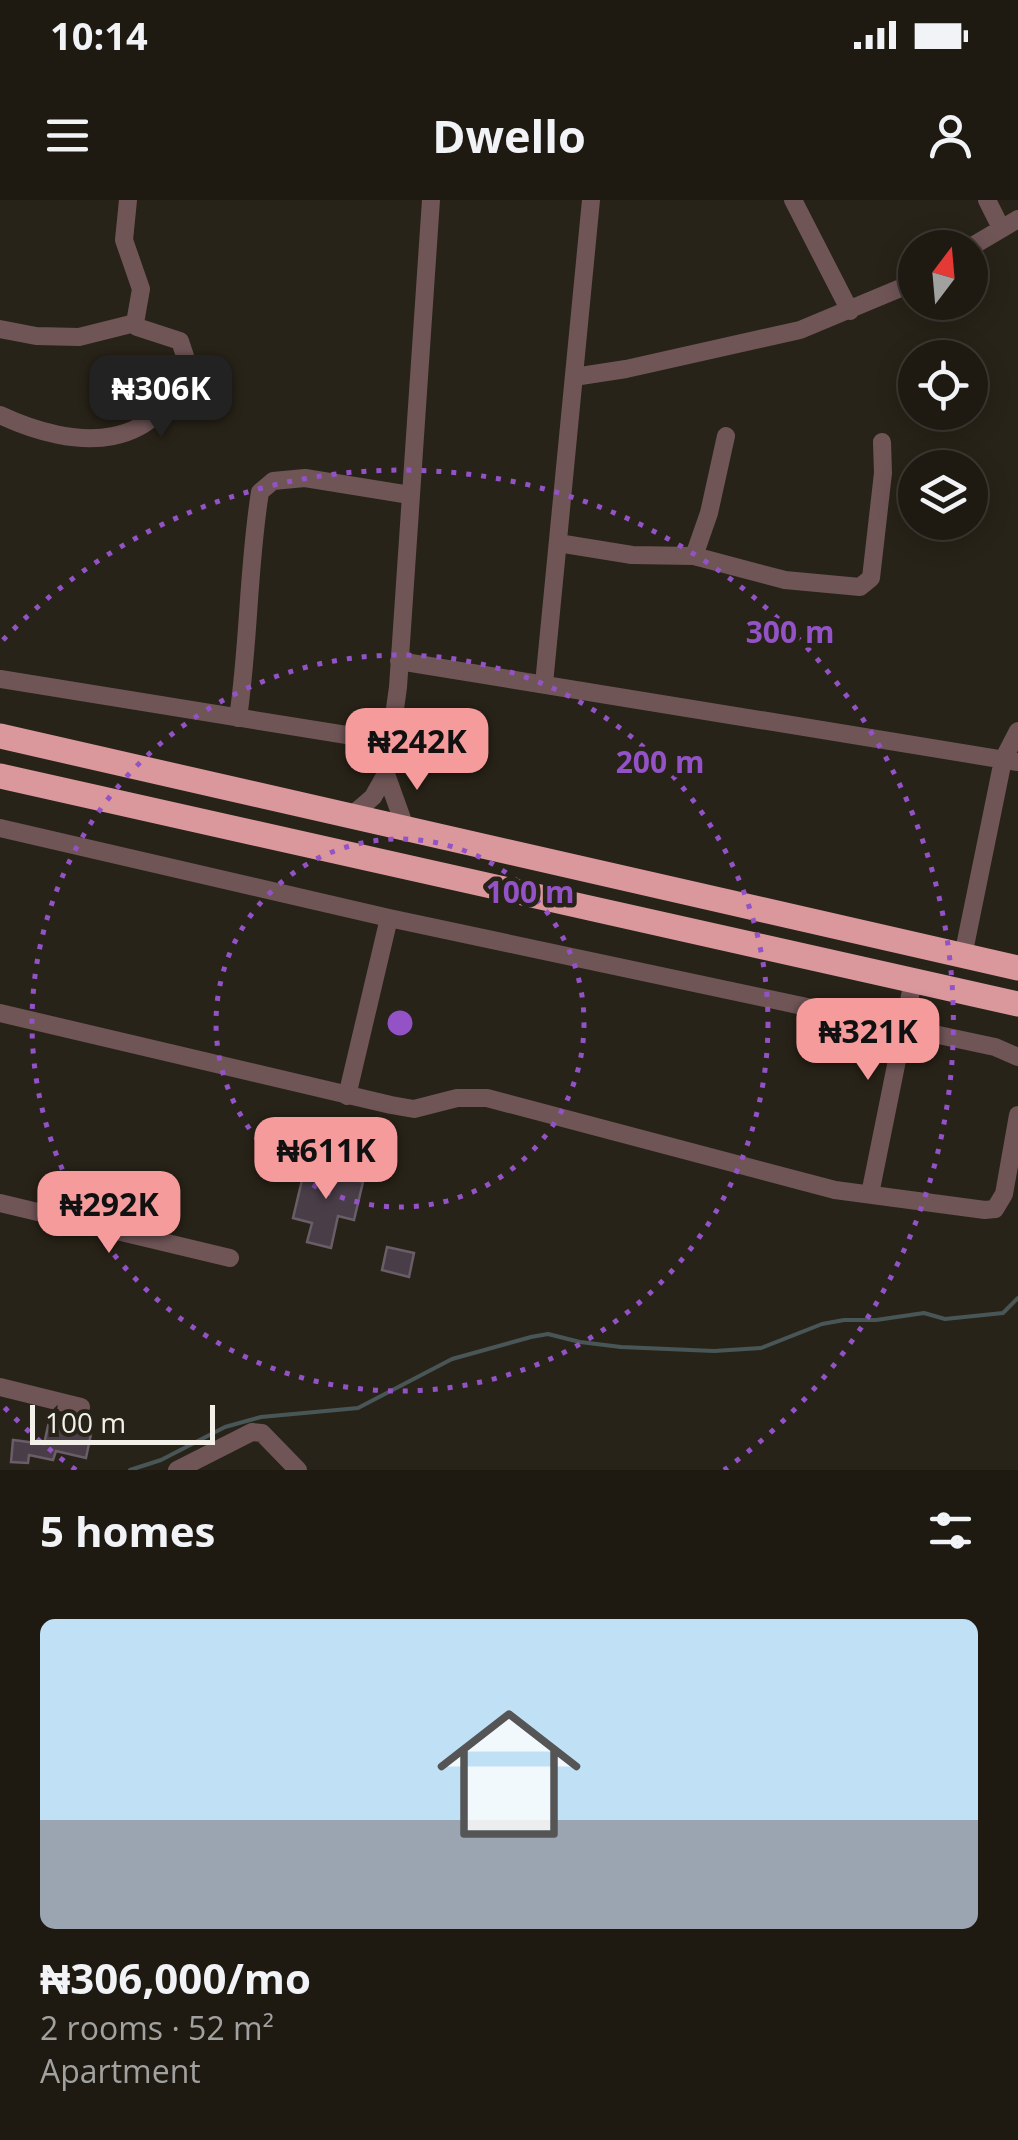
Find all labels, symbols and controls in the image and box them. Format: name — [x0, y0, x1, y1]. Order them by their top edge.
text: 10:14 — [50, 9, 148, 61]
text: Dwello — [432, 105, 586, 166]
icon: menu — [40, 108, 95, 163]
icon: person — [923, 108, 978, 163]
north arrow — [898, 230, 988, 320]
map controls — [898, 230, 988, 540]
button: locate — [898, 340, 988, 430]
pin: ₦306K — [91, 355, 231, 440]
text: ₦306K — [111, 366, 211, 409]
button: layers — [898, 450, 988, 540]
text: 300 m — [746, 611, 834, 652]
pin: ₦242K — [347, 708, 487, 793]
text: ₦242K — [367, 719, 467, 762]
text: 200 m — [616, 741, 704, 782]
text: 100 m — [486, 871, 574, 912]
pin: ₦321K — [798, 998, 938, 1083]
centre of rings — [382, 1005, 418, 1041]
text: ₦321K — [818, 1009, 918, 1052]
pin: ₦611K — [256, 1117, 396, 1202]
text: ₦611K — [276, 1128, 376, 1171]
pin: ₦292K — [39, 1171, 179, 1256]
text: ₦292K — [59, 1182, 159, 1225]
scale bar — [30, 1400, 215, 1444]
text: 100 m — [45, 1403, 126, 1441]
text: 5 homes — [40, 1502, 215, 1559]
icon: filters — [923, 1503, 978, 1558]
icon: home — [419, 1684, 599, 1864]
text: ₦306,000/mo — [40, 1949, 311, 2006]
text: 2 rooms · 52 m² — [40, 2006, 274, 2049]
text: Apartment — [40, 2049, 201, 2092]

